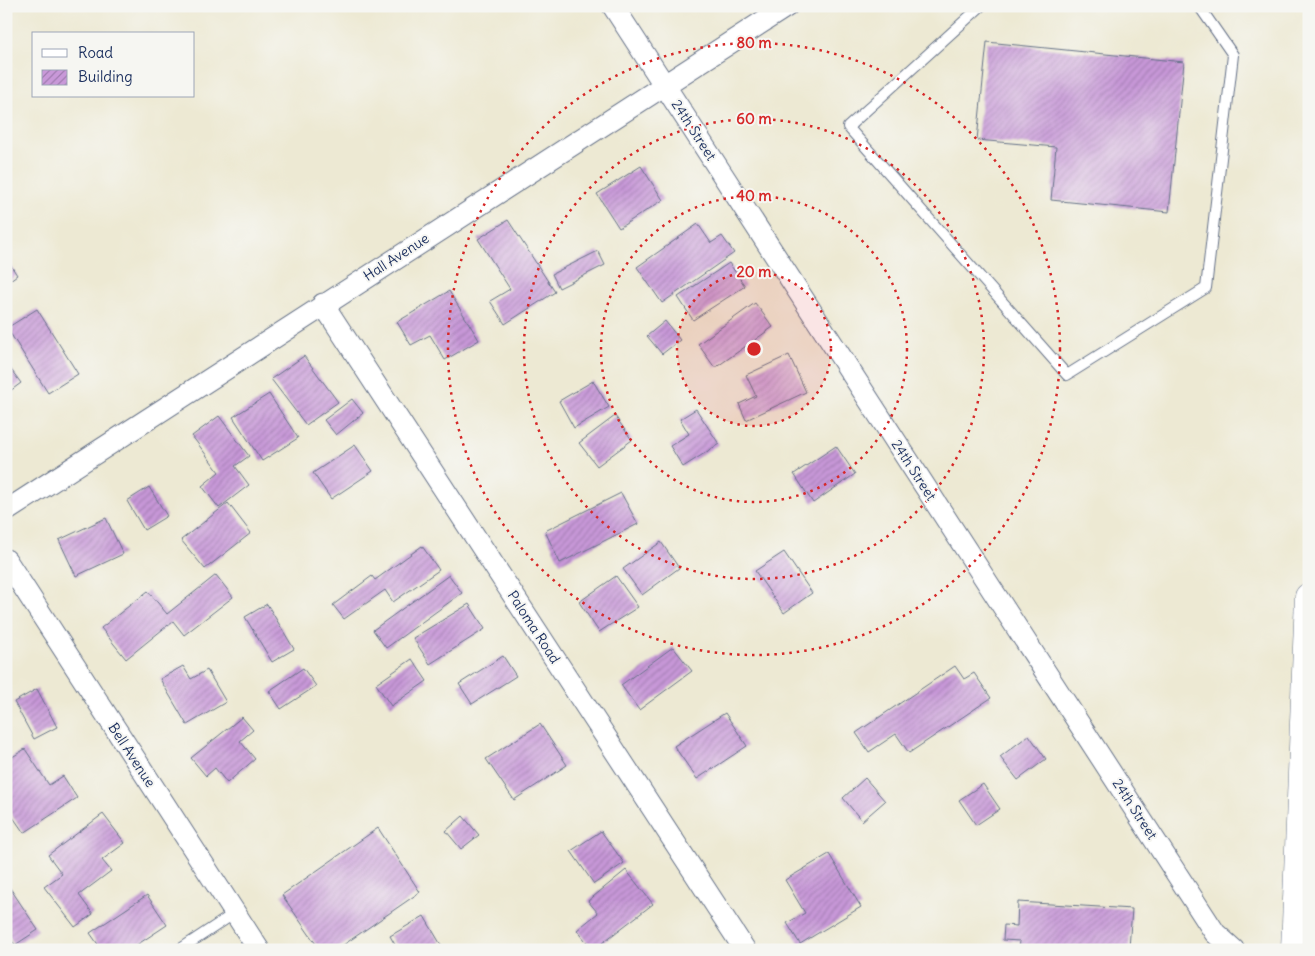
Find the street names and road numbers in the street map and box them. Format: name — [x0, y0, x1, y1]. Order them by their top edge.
street label: 24th Street — [668, 96, 720, 164]
street label: Hall Avenue — [360, 229, 432, 285]
street label: 24th Street — [888, 436, 940, 504]
street label: Paloma Road — [504, 587, 564, 667]
street label: Bell Avenue — [105, 719, 159, 791]
street label: 24th Street — [1109, 775, 1161, 843]

